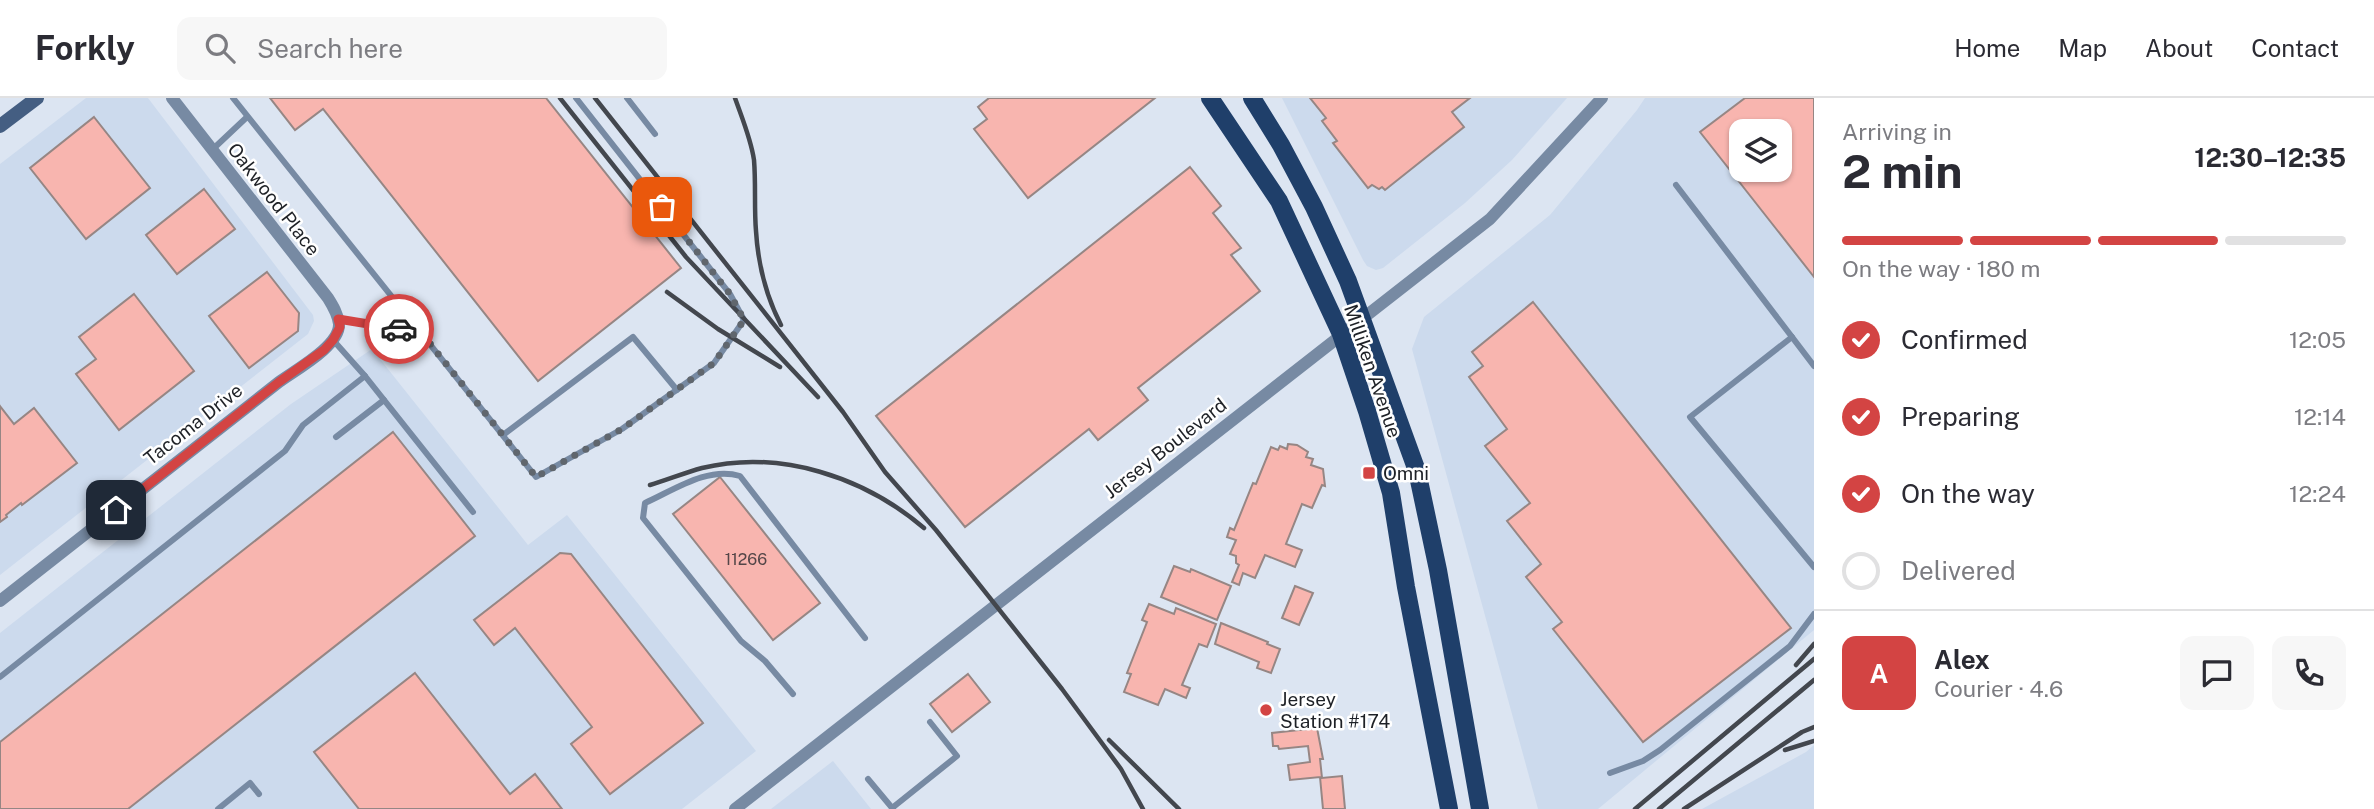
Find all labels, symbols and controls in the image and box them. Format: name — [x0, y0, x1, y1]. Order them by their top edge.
search box — [177, 17, 667, 80]
text: Forkly — [35, 29, 135, 67]
icon: search — [201, 29, 239, 67]
text: Search here — [257, 33, 403, 64]
text: Home — [1954, 34, 2020, 62]
text: Map — [2058, 34, 2107, 62]
text: About — [2145, 34, 2213, 62]
text: Contact — [2251, 34, 2339, 62]
text: Arriving in — [1842, 118, 1952, 145]
map controls — [1729, 119, 1792, 182]
button: layers — [1729, 119, 1792, 182]
street label: Oakwood Place — [223, 138, 325, 260]
text: 12:30–12:35 — [2194, 142, 2346, 173]
text: 2 min — [1842, 144, 1962, 198]
pin — [632, 177, 692, 237]
icon: bag — [643, 188, 681, 226]
text: On the way · 180 m — [1842, 255, 2040, 282]
courier — [364, 294, 434, 364]
street label: Milliken Avenue — [1340, 301, 1406, 441]
icon: car — [380, 310, 418, 348]
icon: check — [1842, 321, 1880, 359]
text: Confirmed — [1901, 324, 2028, 355]
text: 12:05 — [2289, 326, 2346, 353]
street label: Tacoma Drive — [139, 379, 247, 469]
street label: Jersey Boulevard — [1099, 393, 1231, 503]
icon: check — [1842, 398, 1880, 436]
text: Preparing — [1901, 401, 2020, 432]
text: 12:14 — [2294, 403, 2346, 430]
place label: Omni — [1383, 462, 1429, 484]
marker: Omni — [1361, 465, 1377, 481]
icon: check — [1842, 475, 1880, 513]
text: On the way — [1901, 478, 2035, 509]
pin — [86, 480, 146, 540]
text: 12:24 — [2289, 480, 2346, 507]
icon: home — [97, 491, 135, 529]
house number: 11266 — [725, 550, 767, 569]
text: Delivered — [1901, 555, 2016, 586]
button: chat — [2180, 636, 2254, 710]
button: phone — [2272, 636, 2346, 710]
text: Alex — [1934, 644, 1990, 675]
text: A — [1870, 658, 1888, 689]
text: Courier · 4.6 — [1934, 675, 2063, 702]
place label: Jersey Station #174 — [1280, 688, 1390, 732]
marker: Jersey Station #174 — [1258, 702, 1274, 718]

